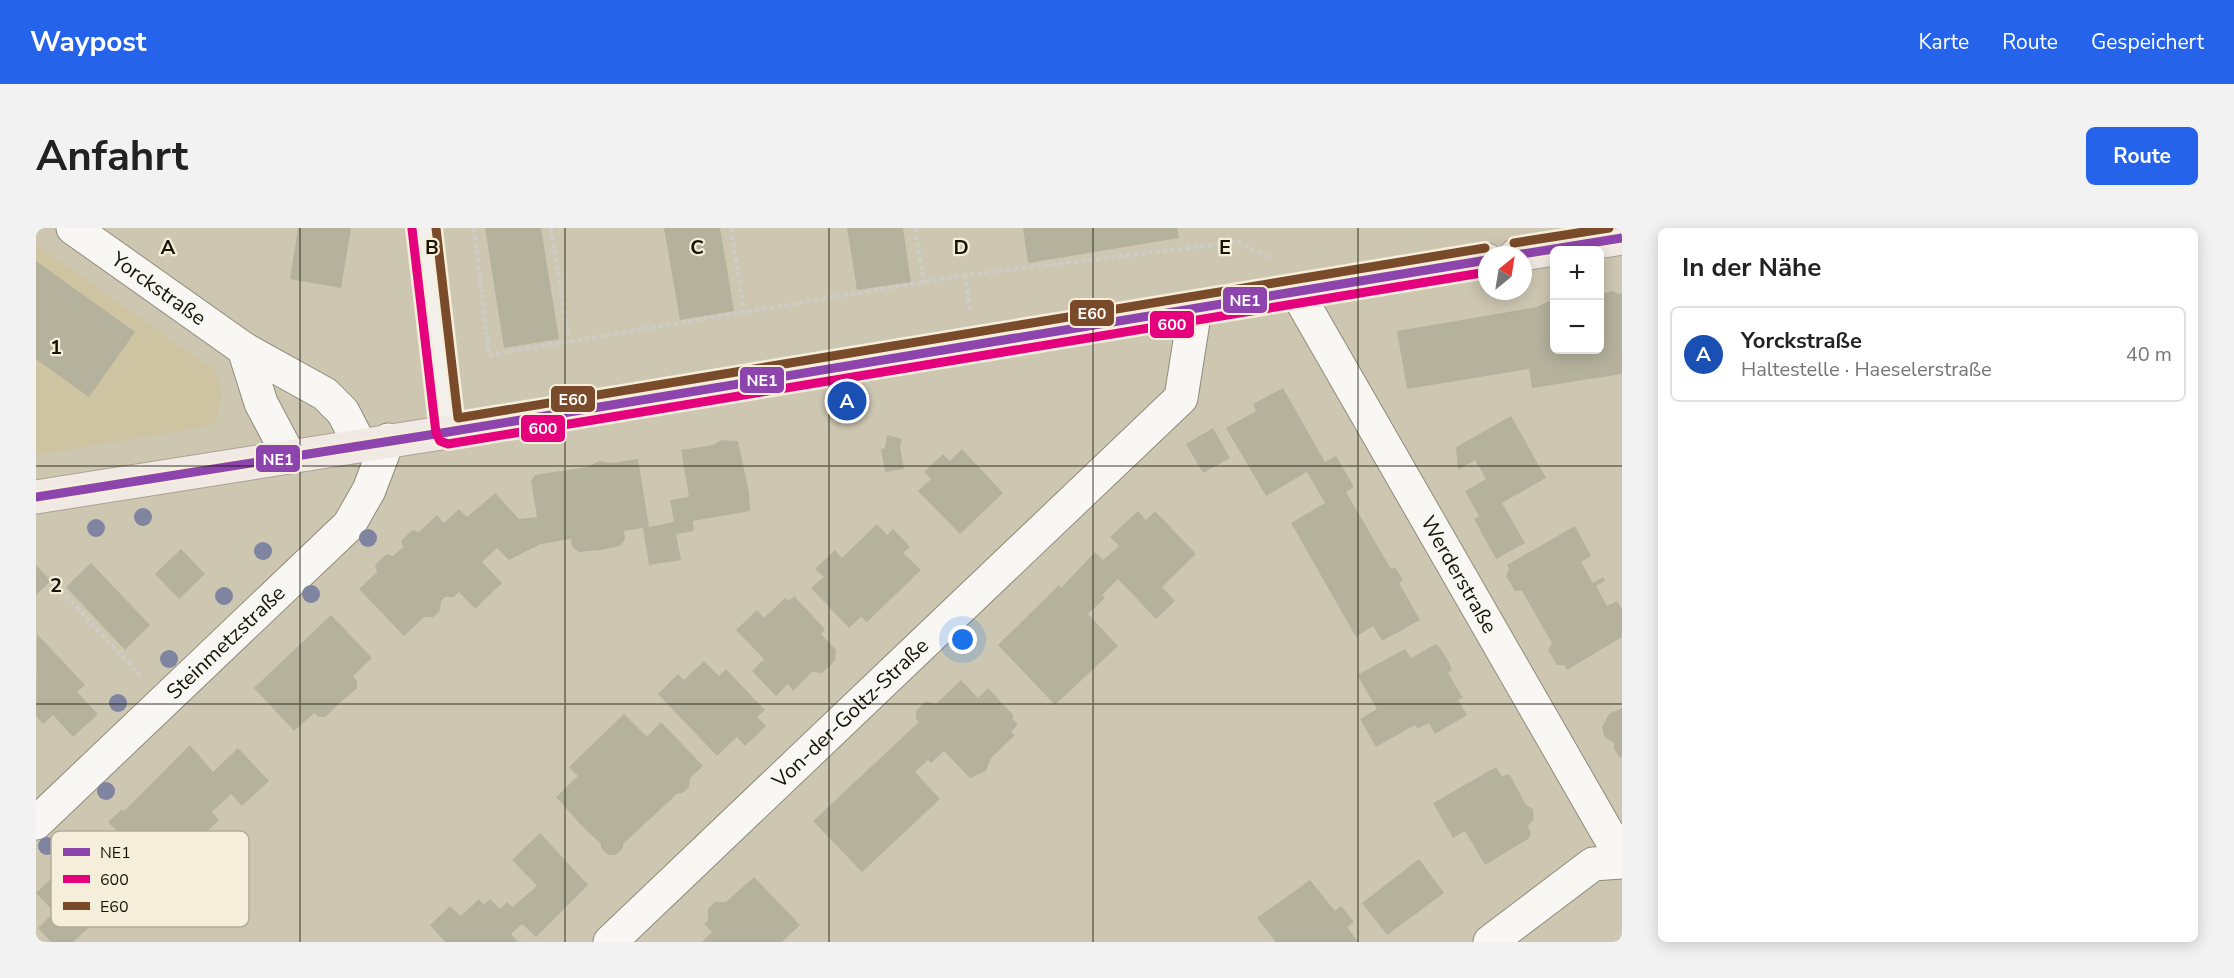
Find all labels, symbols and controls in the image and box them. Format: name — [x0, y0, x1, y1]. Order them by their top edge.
text: Waypost — [30, 23, 147, 61]
text: Karte — [1919, 28, 1969, 56]
text: Route — [2002, 28, 2058, 56]
text: Gespeichert — [2091, 28, 2204, 56]
button: Route — [2086, 127, 2198, 185]
text: Anfahrt — [36, 128, 188, 185]
text: A — [161, 234, 176, 261]
text: B — [425, 234, 439, 261]
text: C — [690, 234, 704, 261]
text: D — [953, 234, 969, 261]
text: E — [1219, 234, 1231, 261]
street label: Yorckstraße — [105, 245, 212, 332]
north arrow — [1478, 246, 1532, 300]
map controls — [1550, 246, 1604, 354]
button: + — [1550, 246, 1604, 300]
text: In der Nähe — [1682, 250, 1821, 285]
line badge: NE1 — [1222, 286, 1268, 314]
text: NE1 — [1229, 290, 1261, 312]
line badge: E60 — [1069, 299, 1115, 327]
button: − — [1550, 300, 1604, 354]
text: E60 — [1078, 303, 1106, 325]
line badge: 600 — [1149, 310, 1195, 339]
text: 600 — [1158, 314, 1186, 336]
text: Yorckstraße — [1741, 326, 1862, 356]
text: 1 — [50, 334, 62, 361]
text: A — [1696, 341, 1711, 368]
text: 40 m — [2126, 341, 2172, 368]
text: Haltestelle · Haeselerstraße — [1741, 356, 1992, 383]
line badge: NE1 — [739, 366, 785, 394]
text: NE1 — [746, 370, 778, 392]
pin: A — [828, 378, 866, 423]
line badge: E60 — [550, 385, 596, 413]
text: E60 — [559, 389, 587, 411]
line badge: 600 — [520, 414, 566, 443]
text: 600 — [529, 418, 557, 440]
line badge: NE1 — [255, 444, 301, 473]
text: NE1 — [262, 449, 294, 471]
street label: Werderstraße — [1414, 511, 1504, 638]
text: 2 — [50, 572, 62, 599]
street label: Steinmetzstraße — [160, 579, 291, 706]
your location — [948, 625, 977, 654]
street label: Von-der-Goltz-Straße — [765, 632, 935, 795]
legend — [51, 831, 249, 927]
text: NE1 — [100, 842, 131, 864]
text: 600 — [100, 869, 129, 891]
text: E60 — [100, 896, 129, 918]

